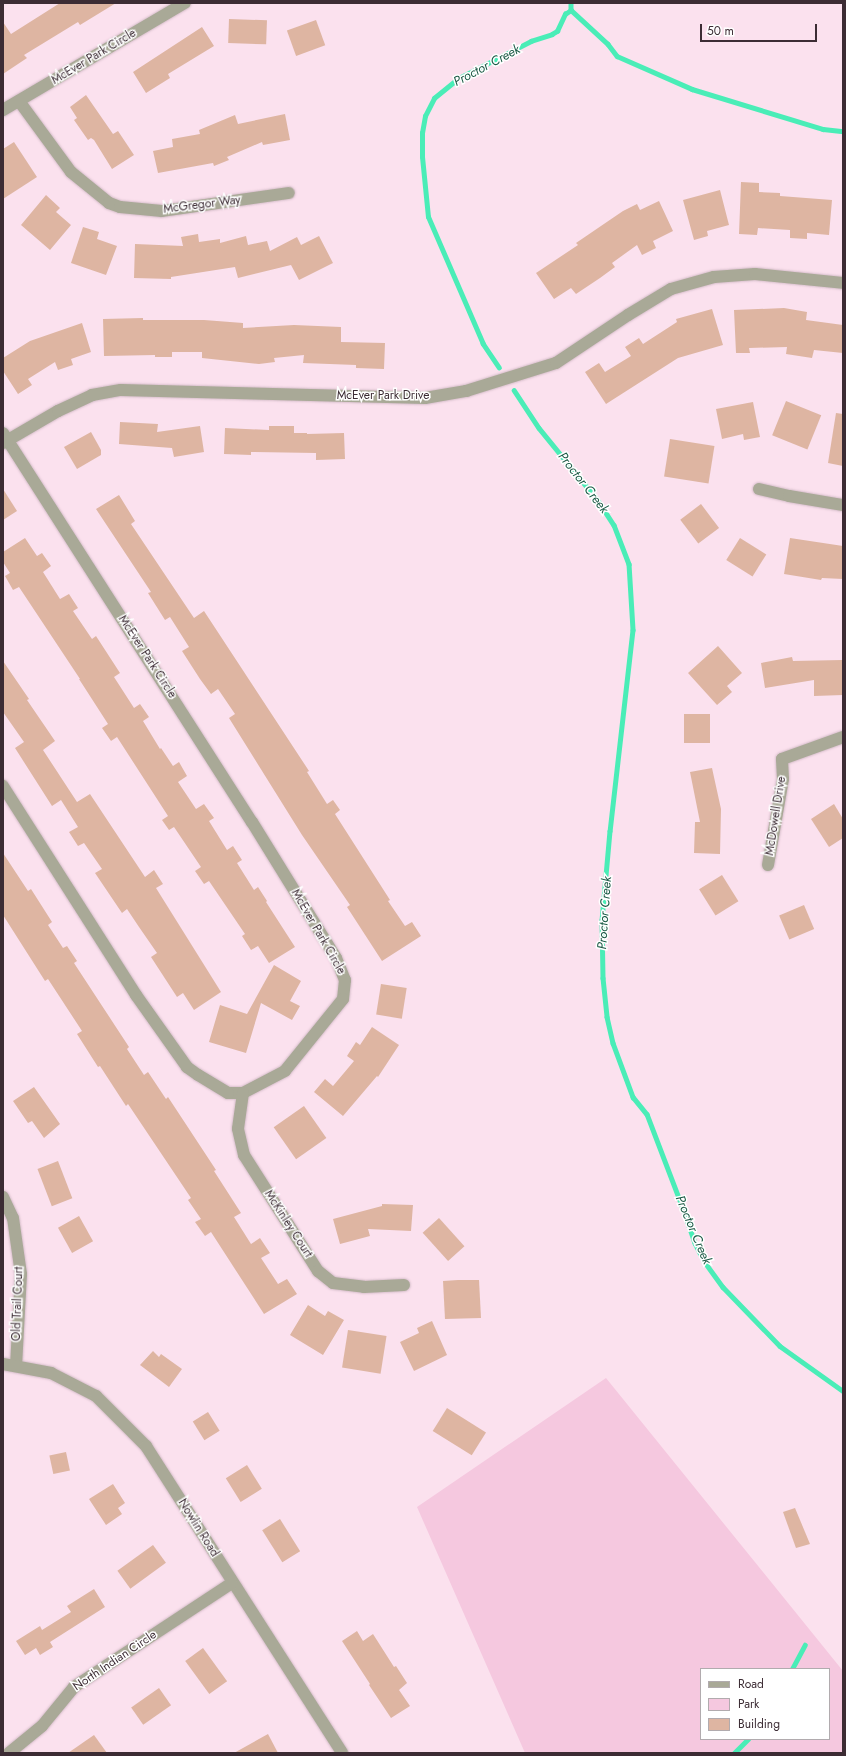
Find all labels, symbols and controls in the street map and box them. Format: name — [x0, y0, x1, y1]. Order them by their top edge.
scale bar — [702, 16, 819, 42]
text: 50 m — [707, 22, 734, 40]
street label: McEver Park Circle — [49, 26, 139, 88]
water label: Proctor Creek — [451, 42, 523, 90]
street label: McGregor Way — [163, 193, 241, 217]
street label: McEver Park Drive — [337, 389, 429, 403]
water label: Proctor Creek — [554, 449, 612, 517]
street label: McEver Park Circle — [115, 613, 179, 701]
street label: McDowell Drive — [763, 775, 789, 857]
water label: Proctor Creek — [595, 876, 615, 950]
street label: McEver Park Circle — [288, 887, 348, 977]
street label: McKinley Court — [261, 1188, 315, 1260]
water label: Proctor Creek — [672, 1193, 714, 1267]
street label: Old Trail Court — [10, 1266, 26, 1342]
street label: Nowlin Road — [175, 1496, 221, 1560]
street label: North Indian Circle — [71, 1628, 159, 1694]
legend — [700, 1668, 830, 1740]
text: Road — [738, 1675, 764, 1693]
text: Park — [738, 1695, 759, 1713]
text: Building — [738, 1715, 780, 1733]

